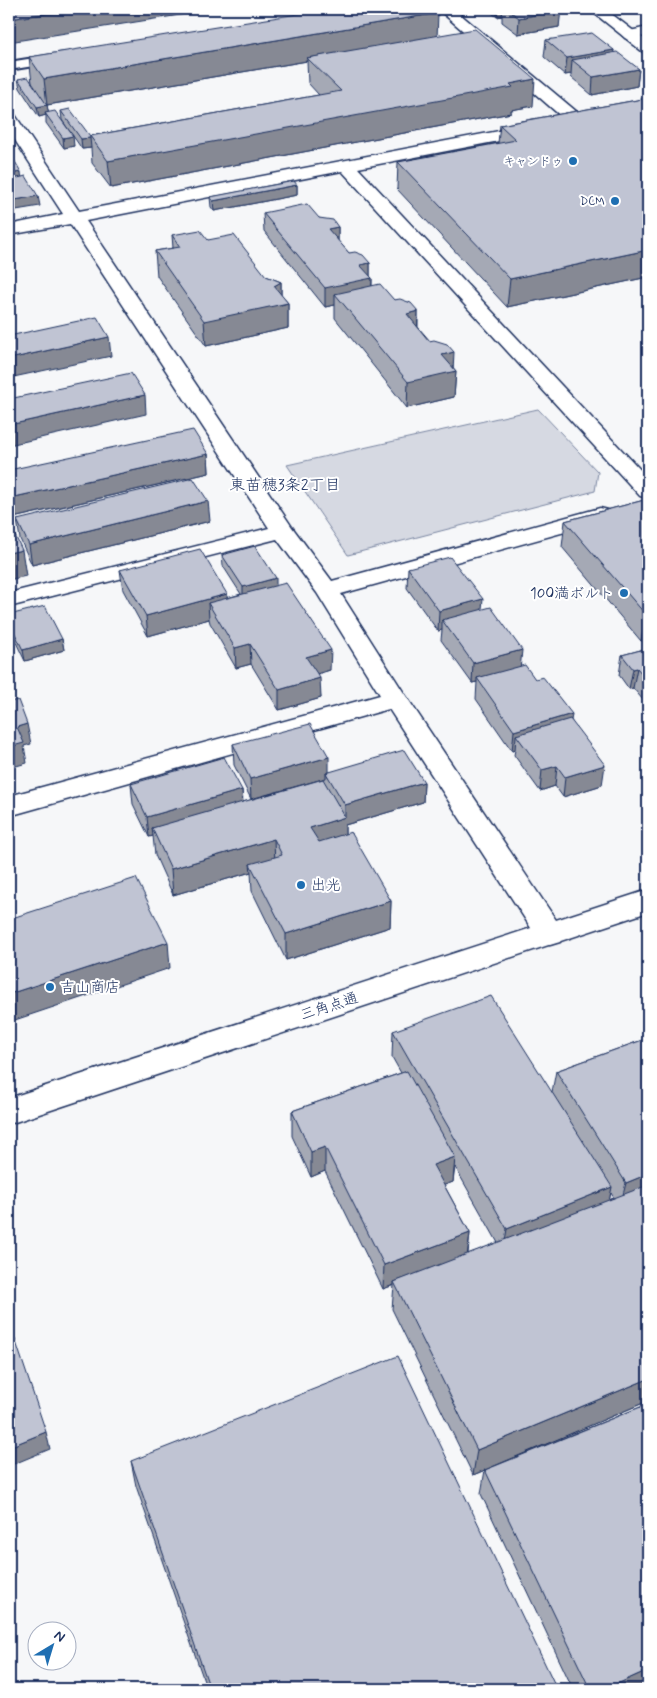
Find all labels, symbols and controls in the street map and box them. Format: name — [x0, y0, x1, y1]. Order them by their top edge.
place label: キャンドゥ — [503, 154, 563, 170]
marker: キャンドゥ — [567, 155, 579, 167]
place label: DCM — [580, 194, 605, 210]
marker: DCM — [609, 195, 621, 207]
district label: 東苗穂3条2丁目 — [229, 475, 341, 496]
place label: 100満ボルト — [530, 584, 614, 604]
marker: 100満ボルト — [618, 587, 630, 599]
place label: 出光 — [311, 876, 341, 896]
marker: 出光 — [295, 879, 307, 891]
place label: 吉山商店 — [60, 978, 120, 998]
marker: 吉山商店 — [44, 981, 56, 993]
street label: 三角点通 — [298, 988, 361, 1026]
north arrow — [28, 1620, 78, 1670]
text: N — [50, 1627, 69, 1647]

